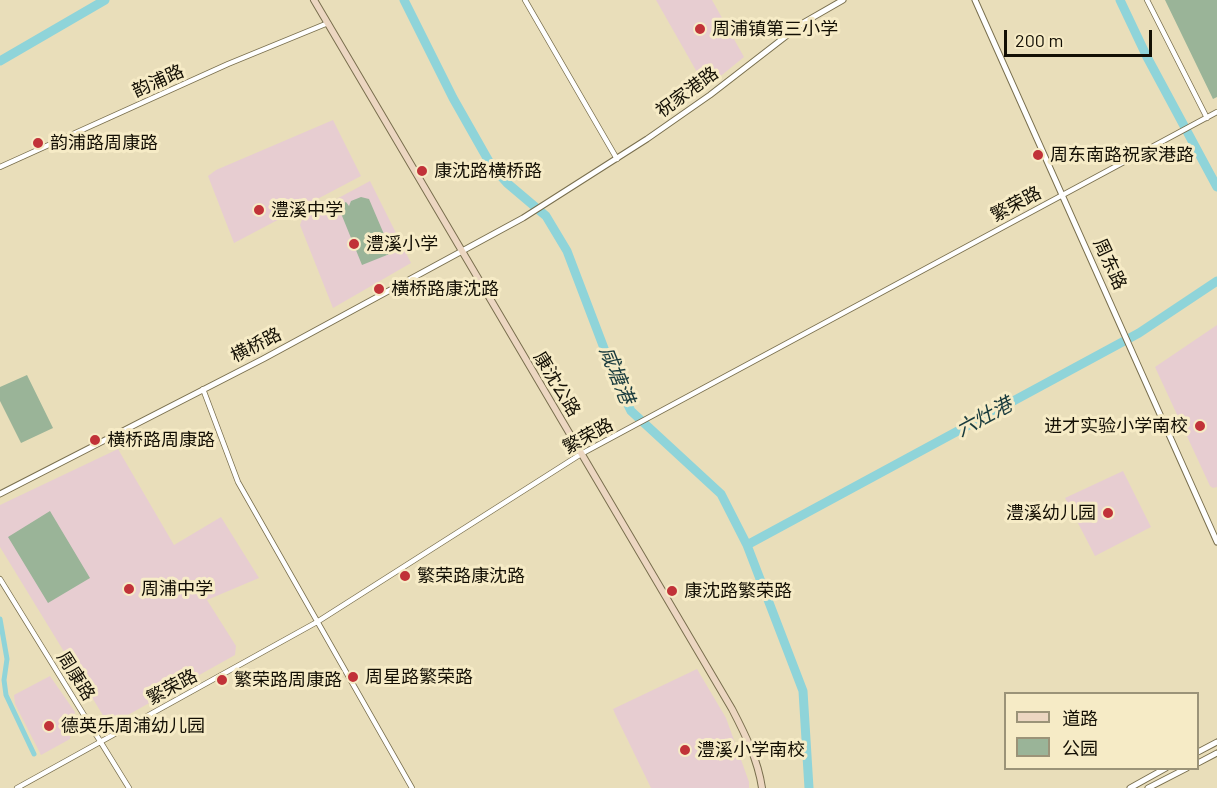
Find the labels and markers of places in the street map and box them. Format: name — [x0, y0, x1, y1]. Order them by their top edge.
place label: 周浦镇第三小学 — [712, 18, 838, 40]
marker: 周浦镇第三小学 — [693, 22, 707, 36]
place label: 韵浦路周康路 — [50, 132, 158, 154]
marker: 韵浦路周康路 — [31, 136, 45, 150]
place label: 周东南路祝家港路 — [1050, 144, 1194, 166]
marker: 周东南路祝家港路 — [1031, 148, 1045, 162]
place label: 康沈路横桥路 — [434, 160, 542, 182]
marker: 康沈路横桥路 — [415, 164, 429, 178]
place label: 澧溪中学 — [271, 199, 343, 221]
marker: 澧溪中学 — [252, 203, 266, 217]
place label: 澧溪小学 — [366, 233, 438, 255]
marker: 澧溪小学 — [347, 237, 361, 251]
place label: 横桥路康沈路 — [391, 278, 499, 300]
marker: 横桥路康沈路 — [372, 282, 386, 296]
place label: 进才实验小学南校 — [1044, 415, 1188, 437]
marker: 进才实验小学南校 — [1193, 419, 1207, 433]
place label: 横桥路周康路 — [107, 429, 215, 451]
marker: 横桥路周康路 — [88, 433, 102, 447]
place label: 澧溪幼儿园 — [1006, 502, 1096, 524]
marker: 澧溪幼儿园 — [1101, 506, 1115, 520]
place label: 繁荣路康沈路 — [417, 565, 525, 587]
marker: 繁荣路康沈路 — [398, 569, 412, 583]
place label: 周浦中学 — [141, 578, 213, 600]
place label: 康沈路繁荣路 — [684, 580, 792, 602]
marker: 周浦中学 — [122, 582, 136, 596]
marker: 康沈路繁荣路 — [665, 584, 679, 598]
place label: 周星路繁荣路 — [365, 666, 473, 688]
place label: 繁荣路周康路 — [234, 669, 342, 691]
marker: 周星路繁荣路 — [346, 670, 360, 684]
marker: 繁荣路周康路 — [215, 673, 229, 687]
place label: 德英乐周浦幼儿园 — [61, 715, 205, 737]
marker: 德英乐周浦幼儿园 — [42, 719, 56, 733]
place label: 澧溪小学南校 — [697, 739, 805, 761]
marker: 澧溪小学南校 — [678, 743, 692, 757]

